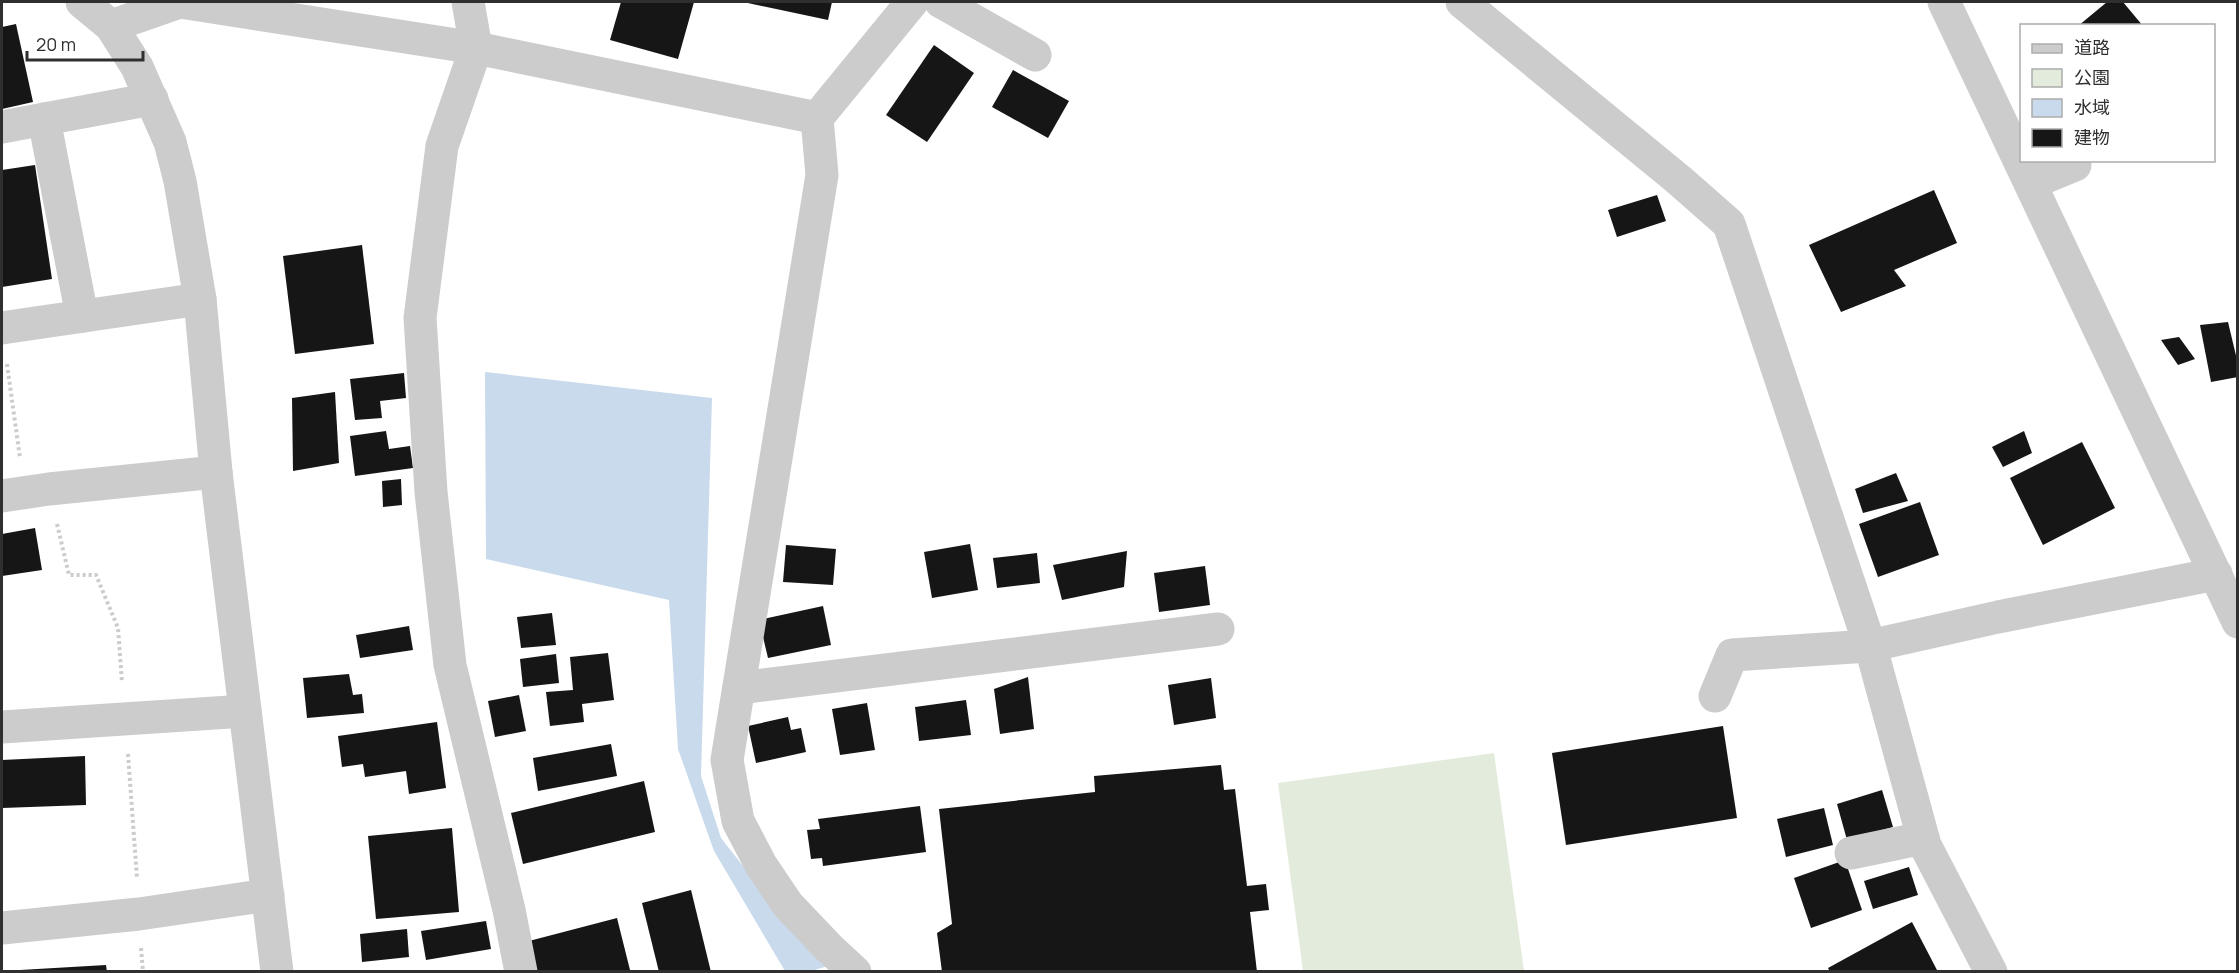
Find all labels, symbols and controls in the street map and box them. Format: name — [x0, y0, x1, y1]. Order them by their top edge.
scale bar — [27, 24, 142, 62]
legend — [2020, 24, 2215, 162]
text: 20 m — [36, 32, 76, 56]
text: 道路 — [2074, 35, 2110, 59]
text: 公園 — [2074, 65, 2110, 89]
text: 水域 — [2074, 95, 2110, 119]
text: 建物 — [2074, 125, 2110, 149]

